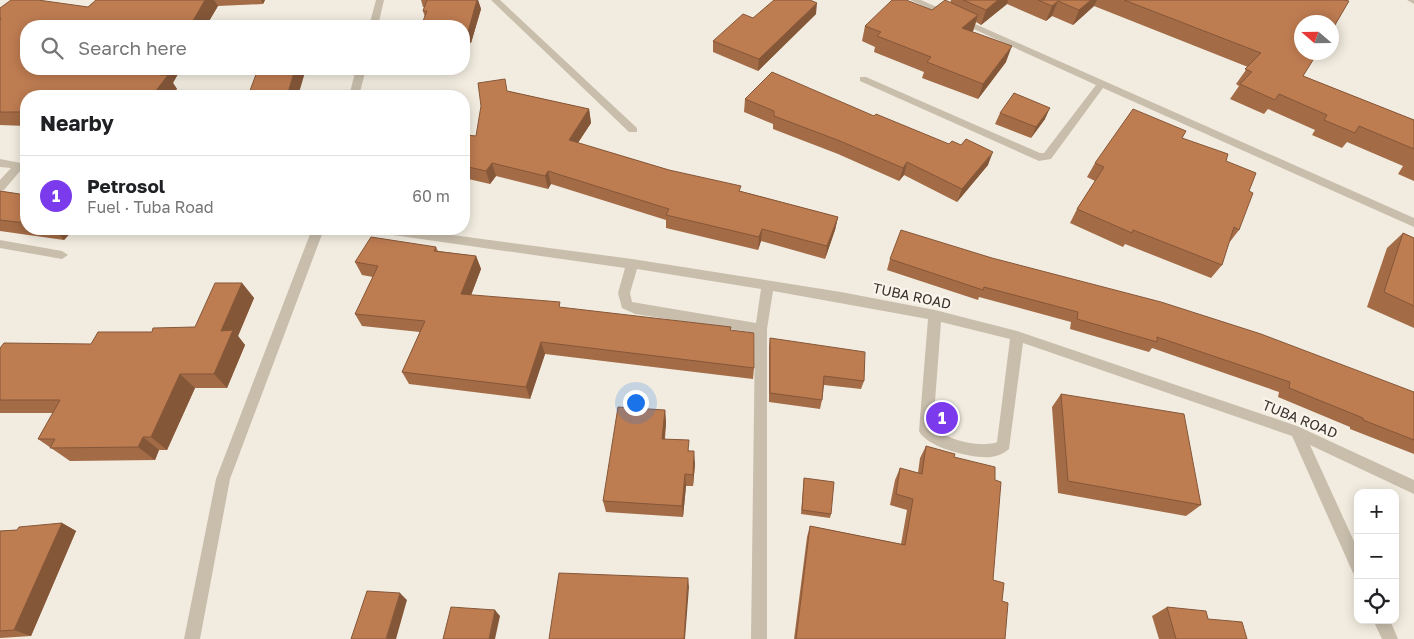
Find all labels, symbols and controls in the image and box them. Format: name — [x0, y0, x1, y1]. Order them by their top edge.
north arrow — [1294, 15, 1339, 60]
search box — [20, 20, 470, 75]
icon: search — [38, 34, 66, 62]
text: Search here — [78, 36, 187, 59]
text: Nearby — [40, 110, 114, 136]
text: Petrosol — [87, 174, 165, 197]
text: 1 — [52, 186, 60, 206]
text: 60 m — [412, 186, 450, 206]
text: Fuel · Tuba Road — [87, 197, 214, 217]
street label: TUBA ROAD — [871, 279, 953, 312]
your location — [623, 390, 649, 416]
street label: TUBA ROAD — [1260, 396, 1340, 441]
pin: 1 — [926, 399, 958, 437]
map controls — [1354, 489, 1399, 624]
button: + — [1354, 489, 1399, 534]
button: − — [1354, 534, 1399, 579]
button: locate — [1354, 579, 1399, 624]

